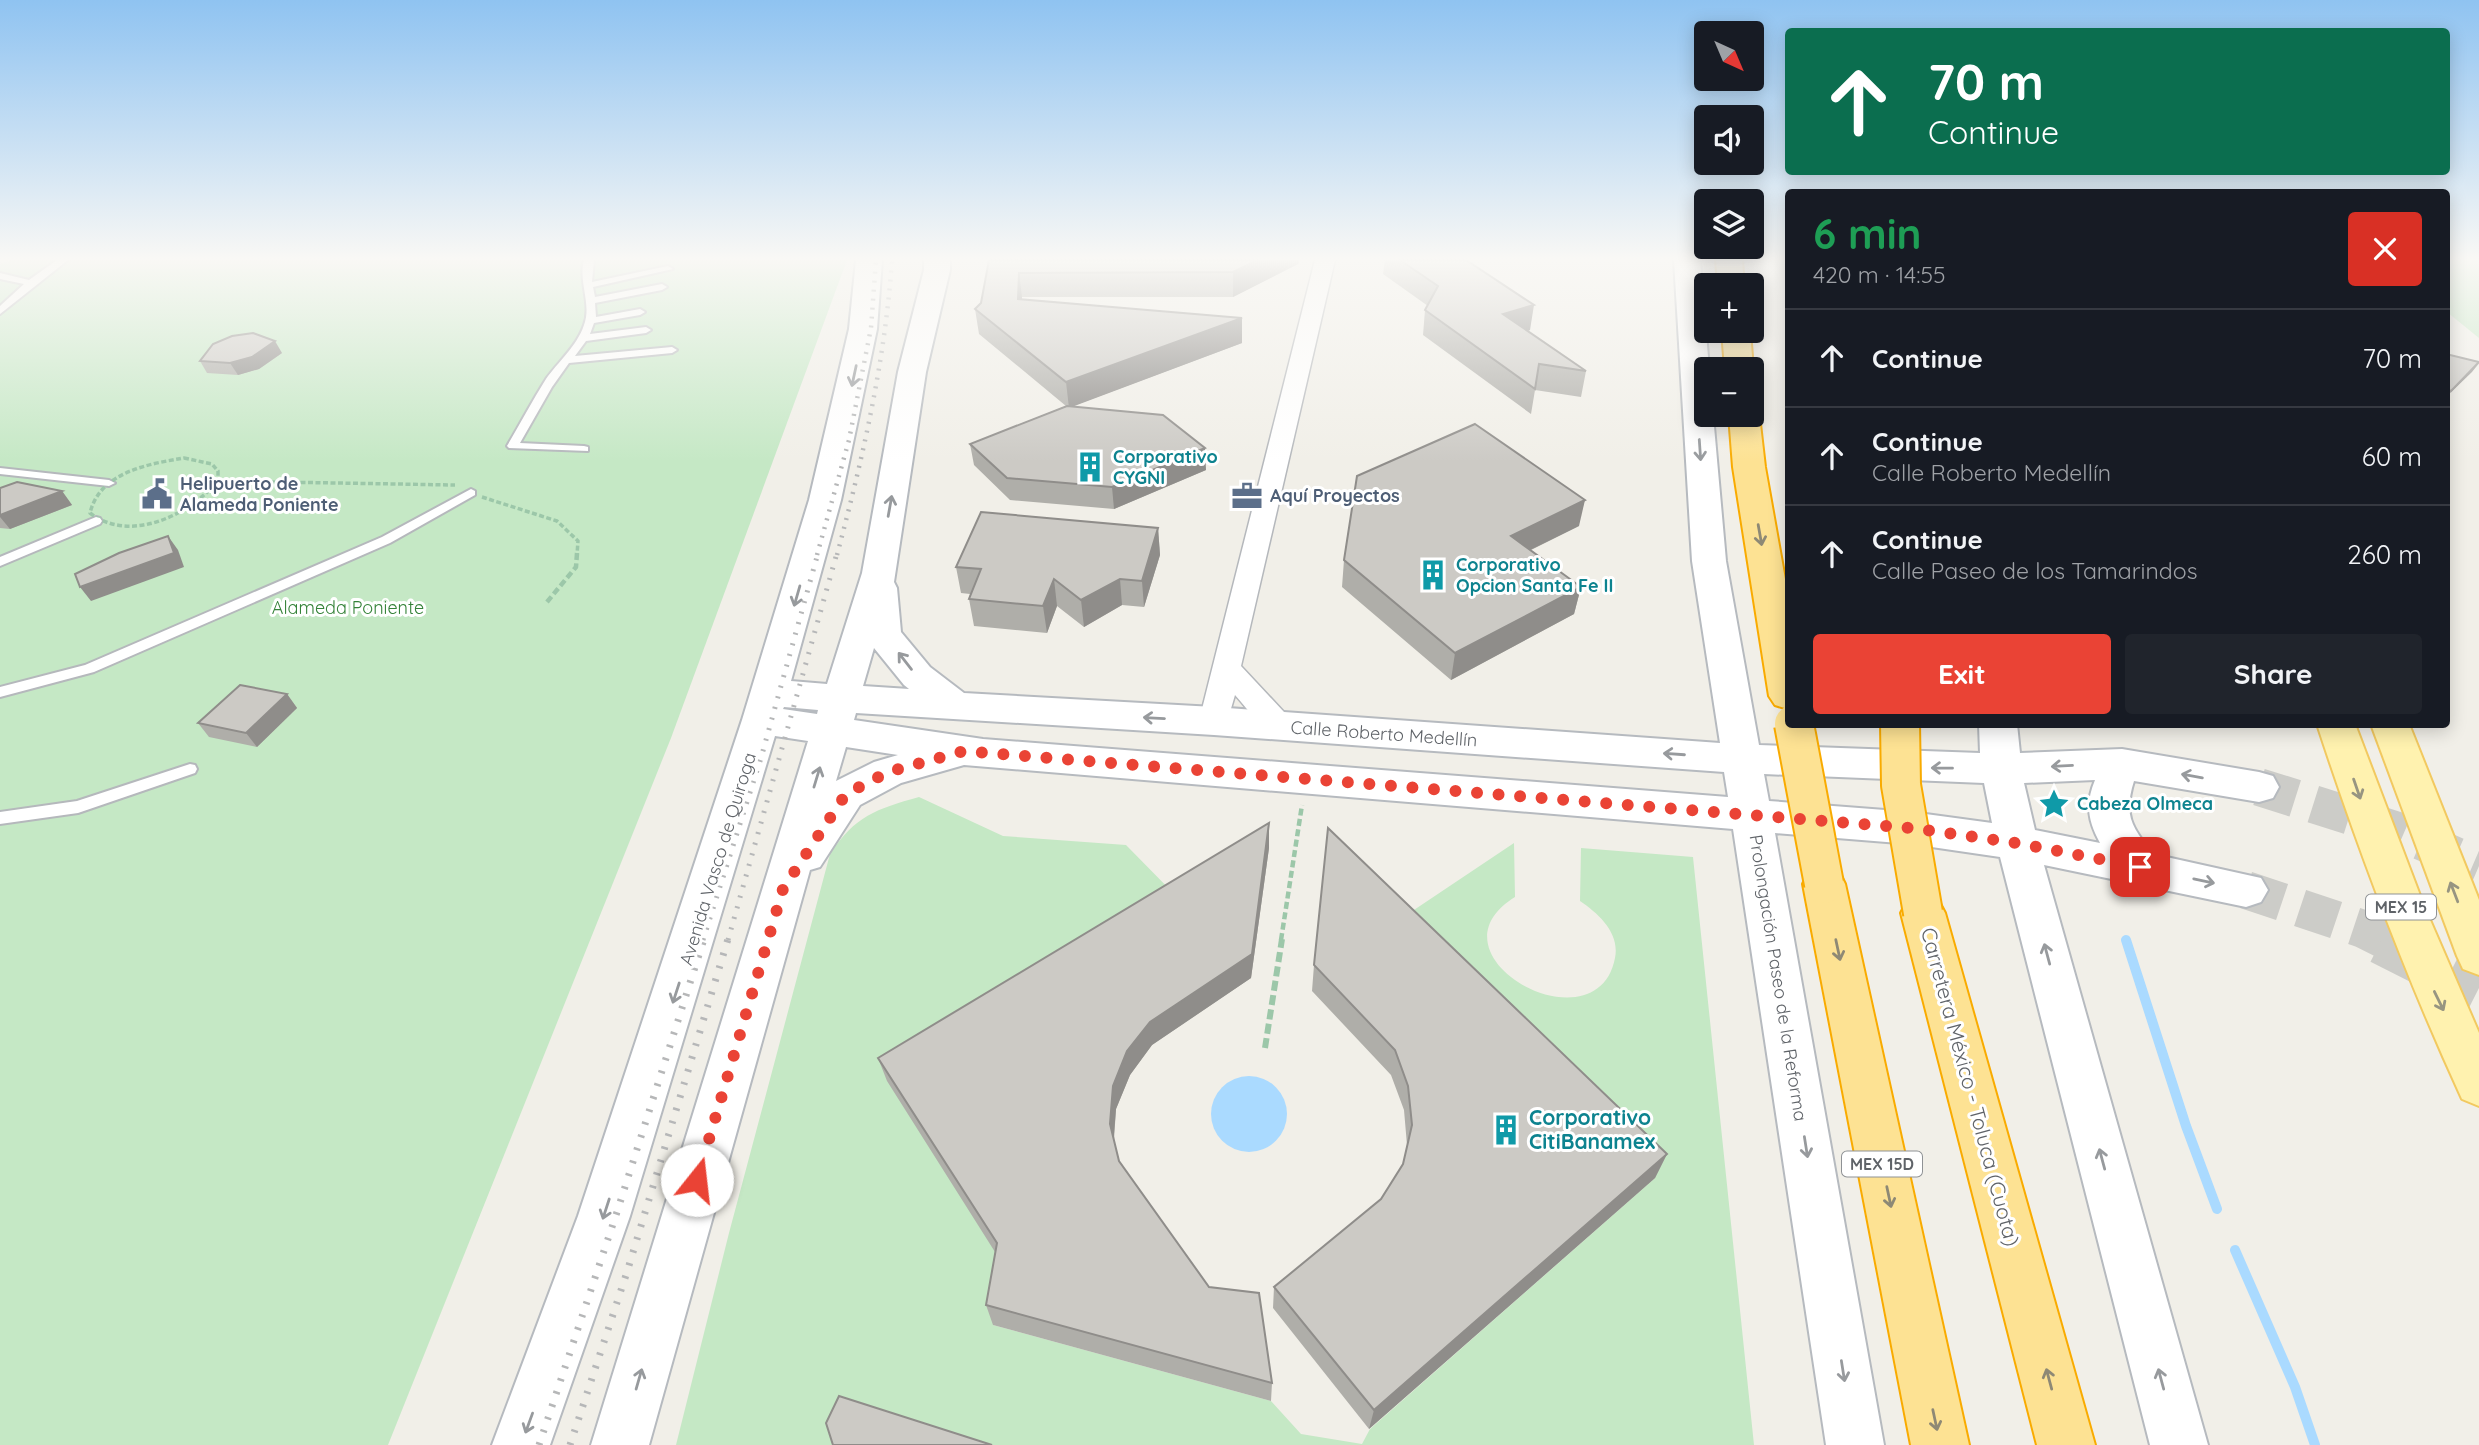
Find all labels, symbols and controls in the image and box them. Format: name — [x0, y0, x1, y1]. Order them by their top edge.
north arrow — [1694, 21, 1764, 91]
map controls — [1694, 21, 1764, 427]
text: 70 m — [1928, 51, 2044, 112]
icon: ahead — [1813, 56, 1904, 147]
button: sound — [1694, 105, 1764, 175]
text: Continue — [1928, 112, 2059, 152]
button: layers — [1694, 189, 1764, 259]
text: 6 min — [1813, 207, 1922, 260]
button: close — [2348, 212, 2422, 286]
text: 420 m · 14:55 — [1813, 260, 1946, 289]
button: + — [1694, 273, 1764, 343]
icon: ahead — [1813, 339, 1851, 377]
text: Continue — [1872, 342, 1983, 375]
text: 70 m — [2362, 342, 2422, 375]
button: − — [1694, 357, 1764, 427]
one-way arrow — [846, 364, 860, 387]
text: Continue — [1872, 425, 1983, 458]
icon: ahead — [1813, 437, 1851, 475]
one-way arrow — [1694, 439, 1707, 461]
text: 60 m — [2362, 440, 2422, 473]
place label: Corporativo CYGNI — [1113, 445, 1218, 489]
building icon: Corporativo CYGNI — [1073, 450, 1107, 484]
text: Calle Roberto Medellín — [1872, 458, 2111, 487]
place label: Helipuerto de Alameda Poniente — [180, 472, 339, 516]
public building icon: Helipuerto de Alameda Poniente — [140, 477, 174, 511]
office icon: Aquí Proyectos — [1230, 479, 1264, 513]
place label: Aquí Proyectos — [1270, 484, 1400, 507]
one-way arrow — [884, 495, 897, 518]
one-way arrow — [1754, 523, 1768, 546]
text: Continue — [1872, 523, 1983, 556]
icon: ahead — [1813, 535, 1851, 573]
text: 260 m — [2347, 538, 2422, 571]
place label: Corporativo Opcion Santa Fe II — [1456, 553, 1613, 597]
text: Calle Paseo de los Tamarindos — [1872, 556, 2197, 585]
building icon: Corporativo Opcion Santa Fe II — [1416, 558, 1450, 592]
one-way arrow — [790, 585, 803, 607]
park label: Alameda Poniente — [272, 596, 424, 619]
button: Exit — [1813, 634, 2111, 714]
button: Share — [2125, 634, 2422, 714]
one-way arrow — [897, 652, 912, 670]
one-way arrow — [1142, 711, 1165, 724]
street label: Calle Roberto Medellín — [1290, 716, 1478, 752]
one-way arrow — [1663, 747, 1686, 760]
street label: Avenida Vasco de Quiroga — [674, 750, 761, 968]
one-way arrow — [2050, 760, 2073, 773]
one-way arrow — [1931, 761, 1954, 774]
one-way arrow — [812, 766, 824, 788]
one-way arrow — [2181, 769, 2204, 782]
one-way arrow — [2352, 778, 2364, 800]
place icon: Cabeza Olmeca — [2037, 787, 2071, 821]
place label: Cabeza Olmeca — [2077, 792, 2213, 815]
street label: Prolongación Paseo de la Reforma — [1744, 833, 1813, 1123]
pin — [2110, 837, 2170, 897]
icon: arrive — [2121, 848, 2159, 886]
one-way arrow — [2192, 874, 2215, 888]
one-way arrow — [2446, 882, 2459, 904]
road number: MEX 15 — [2366, 894, 2436, 920]
street label: Carretera México - Toluca (Cuota) — [1916, 925, 2026, 1249]
one-way arrow — [1831, 938, 1845, 961]
one-way arrow — [2039, 943, 2052, 965]
one-way arrow — [669, 981, 681, 1003]
one-way arrow — [2433, 990, 2447, 1011]
place label: Corporativo CitiBanamex — [1529, 1104, 1655, 1154]
building icon: Corporativo CitiBanamex — [1489, 1113, 1523, 1147]
one-way arrow — [1800, 1135, 1813, 1158]
position arrow — [660, 1143, 734, 1217]
one-way arrow — [2095, 1149, 2108, 1171]
road number: MEX 15D — [1842, 1152, 1922, 1176]
one-way arrow — [1882, 1185, 1896, 1208]
one-way arrow — [599, 1198, 612, 1220]
one-way arrow — [1836, 1359, 1849, 1382]
one-way arrow — [2041, 1368, 2054, 1390]
one-way arrow — [2154, 1368, 2167, 1391]
one-way arrow — [633, 1369, 646, 1391]
one-way arrow — [1928, 1408, 1942, 1431]
one-way arrow — [522, 1412, 534, 1434]

